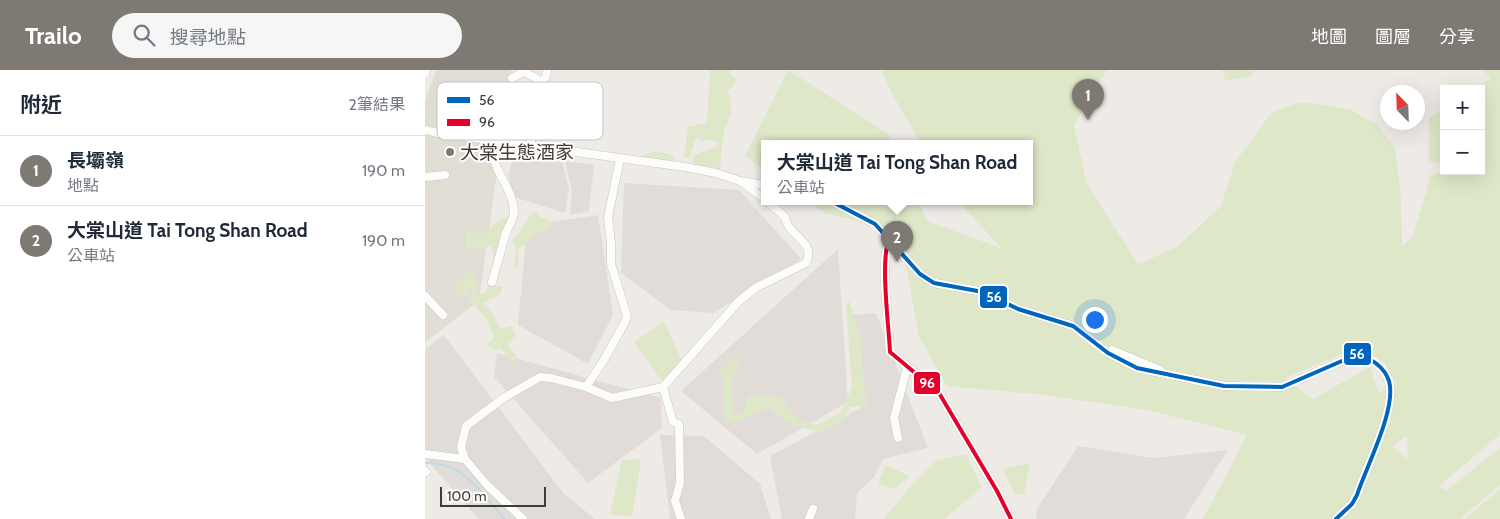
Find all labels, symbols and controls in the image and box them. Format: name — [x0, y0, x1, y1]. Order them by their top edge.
search box — [112, 13, 462, 58]
text: Trailo — [25, 21, 82, 50]
icon: search — [130, 21, 158, 49]
text: 搜尋地點 — [170, 26, 246, 49]
text: 地圖 — [1311, 26, 1347, 48]
text: 圖層 — [1375, 26, 1411, 48]
text: 分享 — [1439, 26, 1475, 48]
pin: 1 — [1072, 79, 1104, 120]
legend — [437, 82, 603, 140]
north arrow — [1380, 85, 1425, 130]
map controls — [1440, 85, 1485, 175]
button: + — [1440, 85, 1485, 130]
text: 56 — [479, 91, 495, 109]
text: 附近 — [20, 92, 62, 117]
text: 2筆結果 — [349, 95, 405, 114]
text: 96 — [479, 113, 495, 131]
button: − — [1440, 130, 1485, 175]
popup — [761, 140, 1033, 205]
place label: 大棠生態酒家 — [460, 141, 574, 164]
marker: 大棠生態酒家 — [444, 146, 456, 158]
text: 長壩嶺 — [67, 149, 124, 172]
text: 大棠山道 Tai Tong Shan Road — [777, 151, 1017, 174]
text: 1 — [33, 161, 39, 180]
text: 190 m — [362, 161, 405, 180]
text: 地點 — [67, 176, 99, 195]
text: 公車站 — [777, 178, 825, 197]
text: 大棠山道 Tai Tong Shan Road — [67, 219, 308, 242]
pin: 2 — [881, 221, 913, 262]
text: 2 — [32, 231, 40, 250]
text: 190 m — [362, 231, 405, 250]
text: 公車站 — [67, 246, 115, 265]
line badge: 56 — [979, 285, 1008, 309]
text: 56 — [986, 288, 1002, 306]
your location — [1082, 307, 1108, 333]
line badge: 56 — [1343, 342, 1372, 366]
text: 56 — [1349, 345, 1365, 363]
line badge: 96 — [913, 371, 941, 395]
text: 96 — [919, 374, 935, 392]
scale bar — [440, 484, 546, 507]
text: 100 m — [447, 487, 487, 505]

